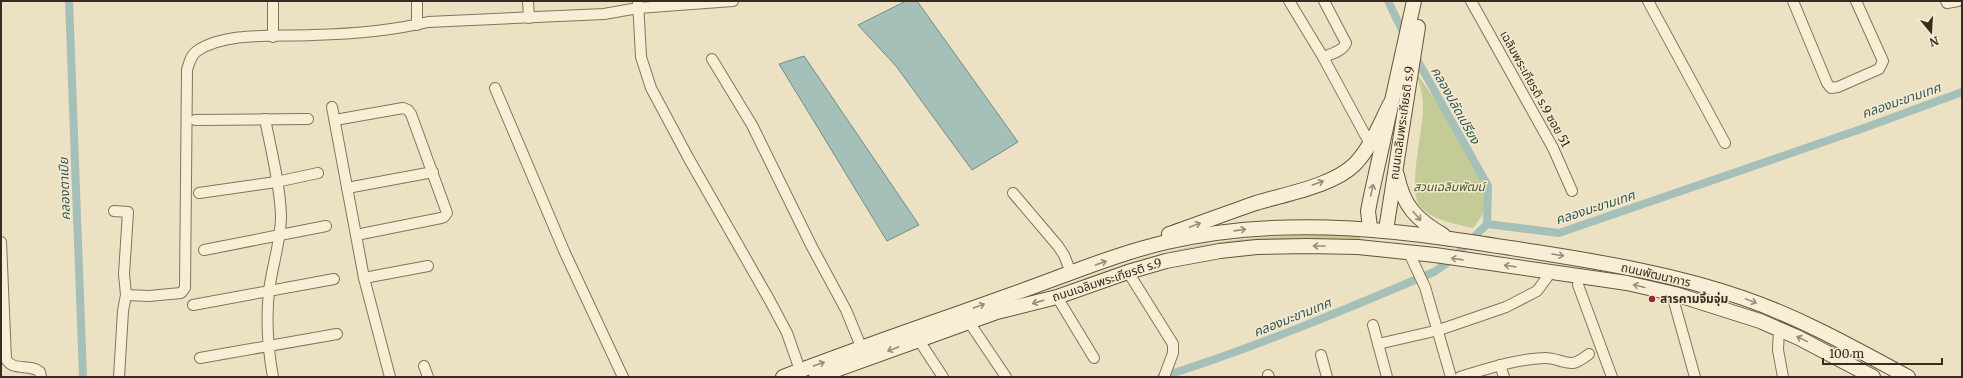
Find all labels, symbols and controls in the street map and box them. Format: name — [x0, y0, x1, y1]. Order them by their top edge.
north arrow — [1911, 12, 1951, 52]
street label: เฉลิมพระเกียรติ ร.9 ซอย 51 — [1497, 28, 1574, 150]
text: N — [1928, 34, 1940, 50]
water label: คลองปลัดเปรียง — [1427, 64, 1484, 148]
street label: ถนนเฉลิมพระเกียรติ ร.9 — [1386, 65, 1417, 181]
water label: คลองมะขามเทศ — [1859, 78, 1945, 122]
water label: คลองตาเปีย — [55, 156, 74, 221]
one-way arrow — [1312, 179, 1324, 187]
park label: สวนเฉลิมพัฒน์ — [1413, 179, 1487, 194]
one-way arrow — [1369, 183, 1377, 196]
water label: คลองมะขามเทศ — [1553, 186, 1639, 228]
one-way arrow — [1412, 211, 1421, 222]
one-way arrow — [1189, 220, 1201, 228]
one-way arrow — [1233, 226, 1246, 234]
one-way arrow — [1313, 242, 1326, 250]
one-way arrow — [1551, 252, 1564, 260]
street label: ถนนเฉลิมพระเกียรติ ร.9 — [1050, 255, 1164, 304]
one-way arrow — [1451, 255, 1464, 263]
one-way arrow — [1095, 258, 1107, 266]
street label: ถนนพัฒนาการ — [1620, 259, 1693, 290]
one-way arrow — [1504, 262, 1517, 270]
one-way arrow — [1633, 281, 1646, 289]
place label: สารคามจิ้มจุ่ม — [1660, 291, 1728, 306]
water label: คลองมะขามเทศ — [1251, 293, 1335, 341]
marker: สารคามจิ้มจุ่ม — [1647, 294, 1657, 304]
one-way arrow — [1744, 297, 1756, 305]
one-way arrow — [1032, 299, 1045, 306]
one-way arrow — [973, 302, 985, 310]
one-way arrow — [1796, 335, 1808, 343]
scale bar — [1823, 340, 1942, 366]
one-way arrow — [887, 345, 899, 353]
text: 100 m — [1829, 346, 1864, 361]
one-way arrow — [813, 359, 825, 367]

